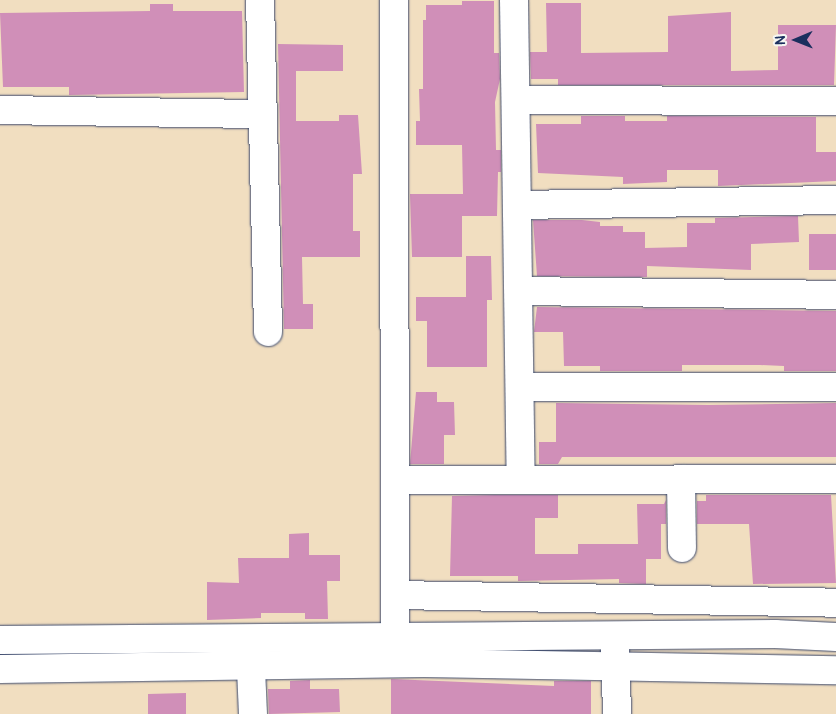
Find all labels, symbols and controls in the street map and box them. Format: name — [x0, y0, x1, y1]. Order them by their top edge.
north arrow — [771, 15, 821, 65]
text: N — [772, 35, 789, 45]

